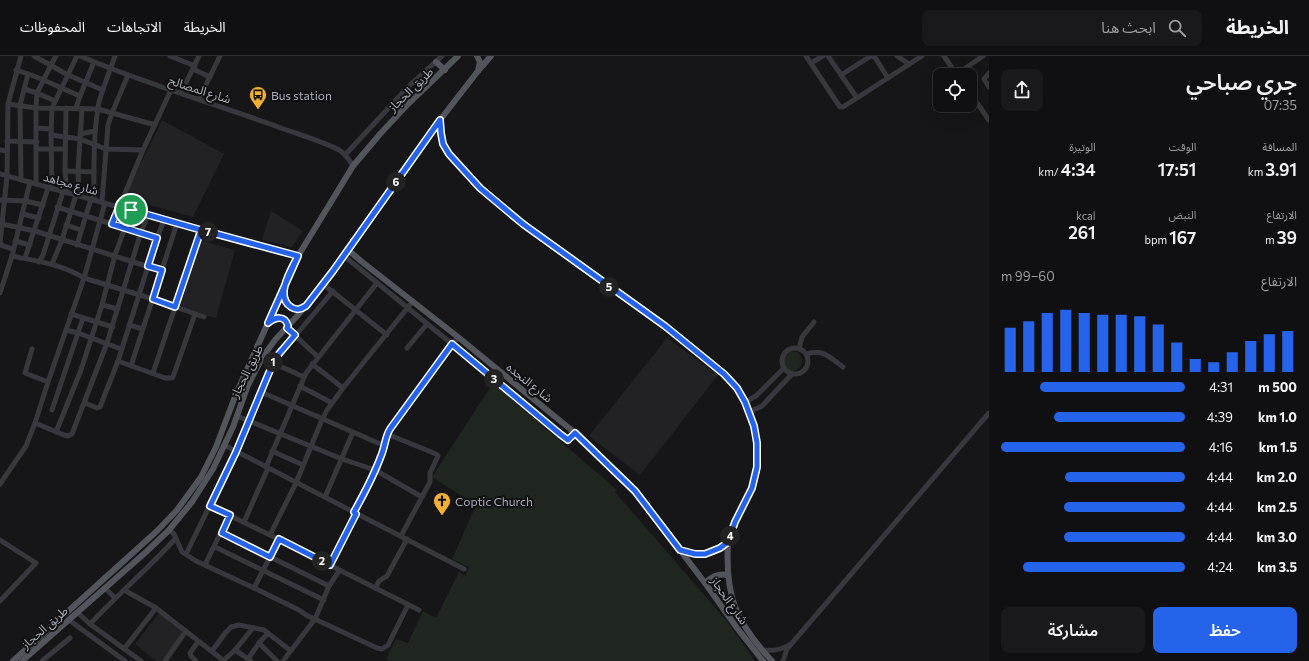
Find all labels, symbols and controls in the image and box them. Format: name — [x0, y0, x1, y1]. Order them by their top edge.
search box — [922, 10, 1202, 46]
text: الخريطة — [1226, 15, 1289, 38]
icon: search — [1166, 17, 1188, 39]
text: المحفوظات — [20, 18, 85, 35]
text: الاتجاهات — [107, 18, 162, 35]
text: الخريطة — [184, 18, 226, 35]
text: ابحث هنا — [1101, 18, 1156, 36]
street label: طريق الحجاز — [384, 64, 437, 116]
map controls — [933, 68, 977, 112]
button: locate — [933, 68, 977, 112]
text: جري صباحي — [1186, 68, 1297, 95]
button: share — [1001, 69, 1043, 111]
street label: شارع المصالح — [166, 72, 233, 108]
bus stop icon: Bus station — [248, 85, 268, 110]
place label: Bus station — [271, 88, 332, 102]
text: 07:35 — [1264, 97, 1297, 113]
text: الوتيرة — [1069, 140, 1096, 153]
text: الوقت — [1169, 140, 1196, 153]
text: المسافة — [1262, 140, 1297, 153]
text: 4:34 — [1061, 159, 1096, 180]
text: 17:51 — [1158, 159, 1196, 180]
text: 3.91 — [1265, 159, 1297, 180]
text: /km — [1038, 165, 1061, 178]
text: km — [1248, 165, 1265, 178]
street label: شارع مجاهد — [41, 169, 100, 200]
pin: 6 — [386, 172, 406, 192]
text: 6 — [393, 175, 399, 188]
pin — [114, 193, 148, 227]
icon: arrive — [120, 199, 142, 221]
text: النبض — [1168, 208, 1196, 221]
text: الارتفاع — [1267, 208, 1297, 221]
text: kcal — [1076, 209, 1096, 222]
pin: 7 — [198, 222, 218, 242]
text: 261 — [1068, 222, 1096, 243]
text: 7 — [205, 225, 211, 238]
text: 167 — [1169, 227, 1196, 248]
text: 39 — [1277, 227, 1297, 248]
text: bpm — [1145, 233, 1169, 246]
text: m — [1265, 233, 1277, 246]
text: 60–99 m — [1001, 268, 1055, 284]
text: الارتفاع — [1261, 273, 1297, 289]
pin: 5 — [599, 277, 619, 297]
text: 5 — [606, 280, 612, 293]
street label: طريق الحجاز — [226, 342, 267, 401]
pin: 1 — [263, 352, 283, 372]
text: 1 — [271, 355, 275, 368]
street label: شارع النجده — [502, 359, 556, 407]
pin: 3 — [484, 369, 504, 389]
text: 3 — [491, 372, 497, 385]
text: 4:31 — [1209, 379, 1233, 395]
text: 500 m — [1258, 379, 1297, 395]
text: 4:39 — [1207, 409, 1233, 425]
text: 1.0 km — [1258, 409, 1297, 425]
text: 4:16 — [1209, 439, 1233, 455]
text: 1.5 km — [1259, 439, 1297, 455]
text: 4:44 — [1207, 469, 1233, 485]
text: 2.0 km — [1256, 469, 1297, 485]
church icon: Coptic Church — [432, 491, 452, 516]
place label: Coptic Church — [455, 494, 533, 508]
text: 4:44 — [1207, 499, 1233, 515]
text: 2.5 km — [1257, 499, 1297, 515]
pin: 4 — [720, 526, 740, 546]
text: 4 — [727, 529, 733, 542]
text: 4:44 — [1207, 529, 1233, 545]
text: 3.0 km — [1256, 529, 1297, 545]
pin: 2 — [312, 551, 332, 571]
text: 2 — [319, 554, 325, 567]
text: 4:24 — [1207, 559, 1233, 575]
text: 3.5 km — [1257, 559, 1297, 575]
street label: شارع الحجاز — [706, 573, 751, 628]
street label: طريق الحجاز — [17, 603, 72, 653]
button: مشاركة — [1001, 607, 1145, 653]
button: حفظ — [1153, 607, 1297, 653]

